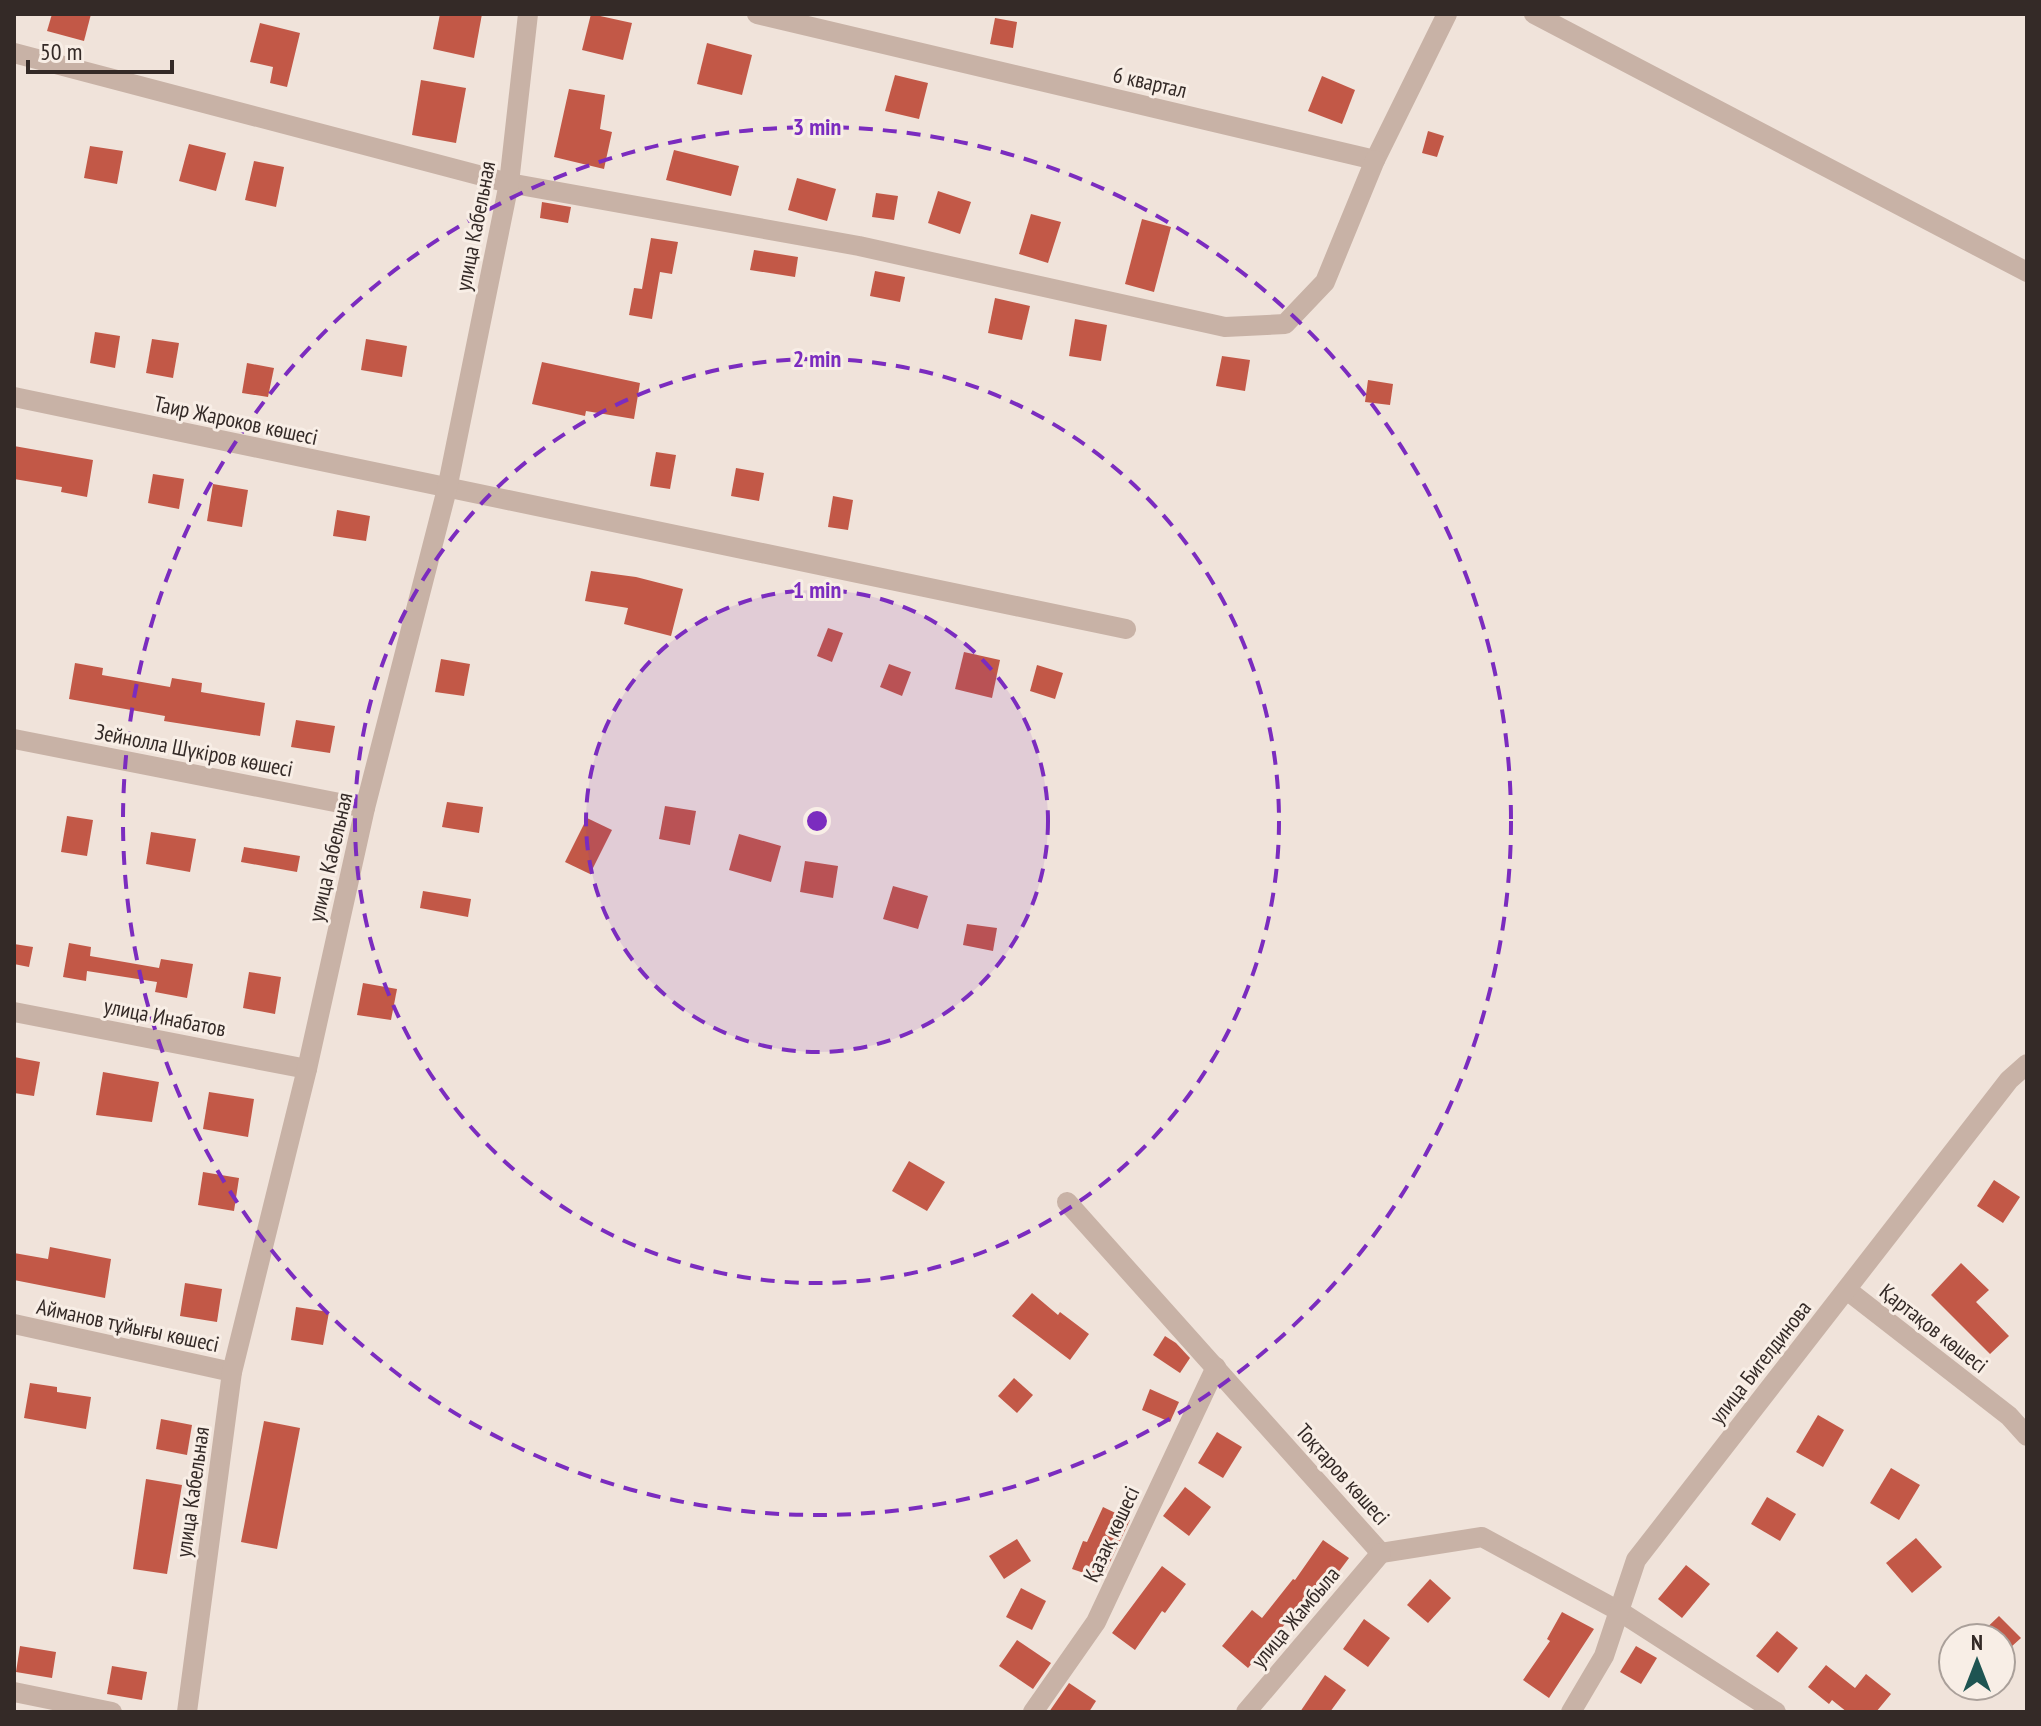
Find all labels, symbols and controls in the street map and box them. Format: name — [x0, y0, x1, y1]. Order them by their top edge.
scale bar — [28, 24, 172, 74]
text: 50 m — [40, 36, 82, 67]
street label: 6 квартал — [1110, 60, 1190, 104]
text: 3 min — [793, 111, 841, 142]
street label: улица Кабельная — [449, 159, 501, 293]
text: 2 min — [793, 343, 841, 374]
street label: Таир Жароков көшесі — [152, 389, 320, 451]
text: 1 min — [793, 574, 841, 605]
street label: Зейнолла Шүкіров көшесі — [93, 717, 295, 783]
street label: улица Кабельная — [302, 790, 358, 924]
centre of rings — [803, 807, 831, 835]
street label: улица Инабатов — [102, 991, 228, 1043]
street label: Қартақов көшесі — [1874, 1277, 1994, 1379]
street label: Айманов тұйығы көшесі — [34, 1292, 222, 1358]
street label: улица Бигелдинова — [1703, 1295, 1817, 1429]
street label: Тоқтаров көшесі — [1290, 1417, 1396, 1531]
street label: улица Кабельная — [169, 1425, 215, 1559]
street label: Қазақ көшесі — [1077, 1482, 1145, 1586]
street label: улица Жамбыла — [1245, 1561, 1345, 1673]
north arrow — [1937, 1622, 2017, 1702]
text: N — [1971, 1628, 1983, 1656]

